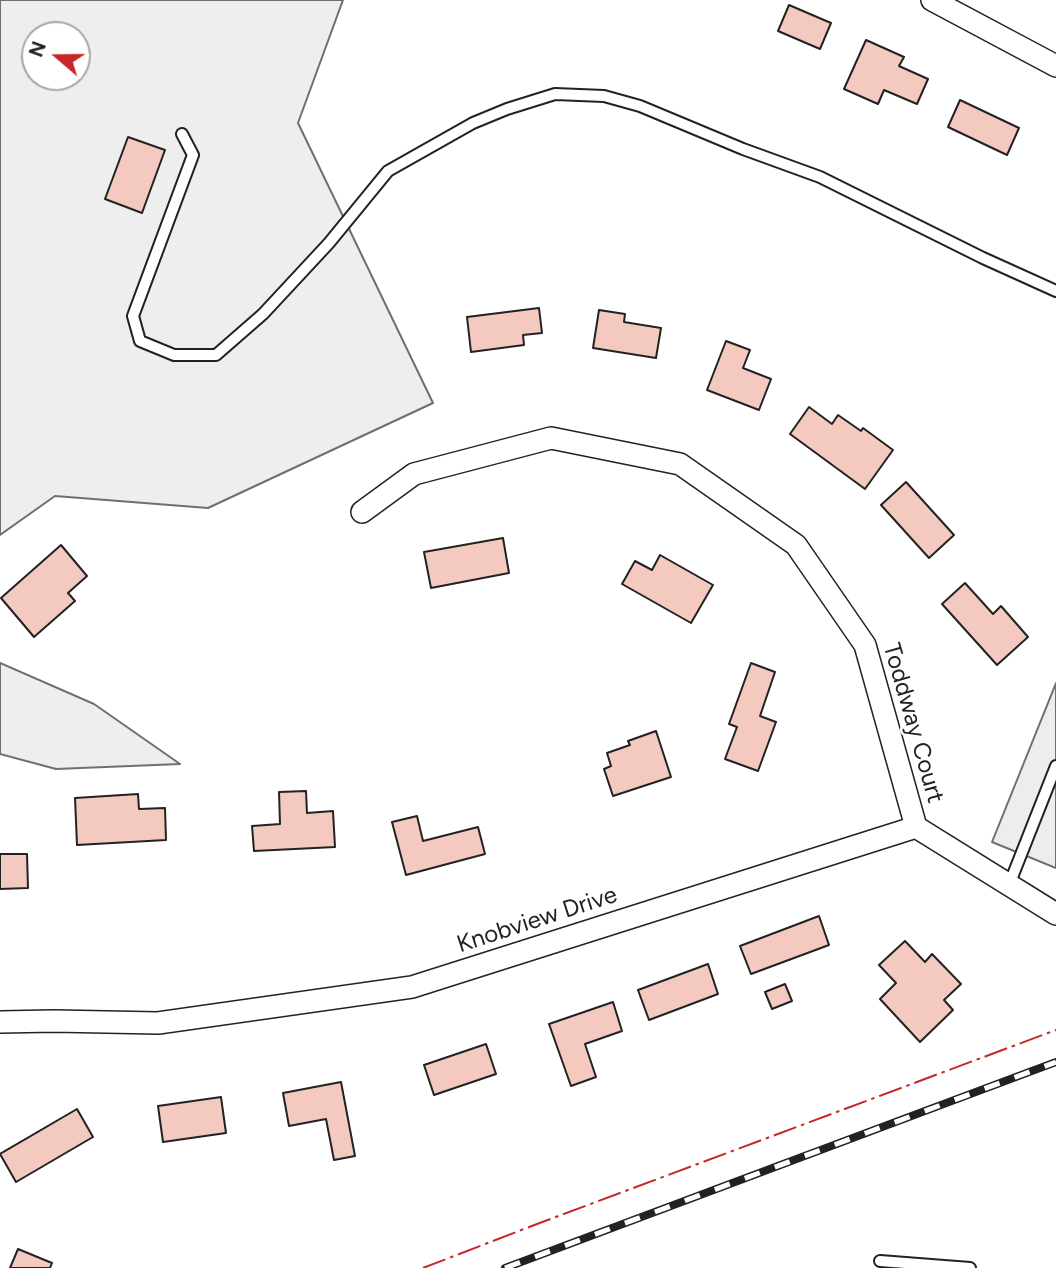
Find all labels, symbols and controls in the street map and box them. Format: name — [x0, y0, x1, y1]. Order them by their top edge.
north arrow — [21, 21, 91, 91]
text: N — [24, 38, 51, 60]
street label: Toddway Court — [876, 640, 950, 806]
street label: Knobview Drive — [453, 881, 621, 959]

